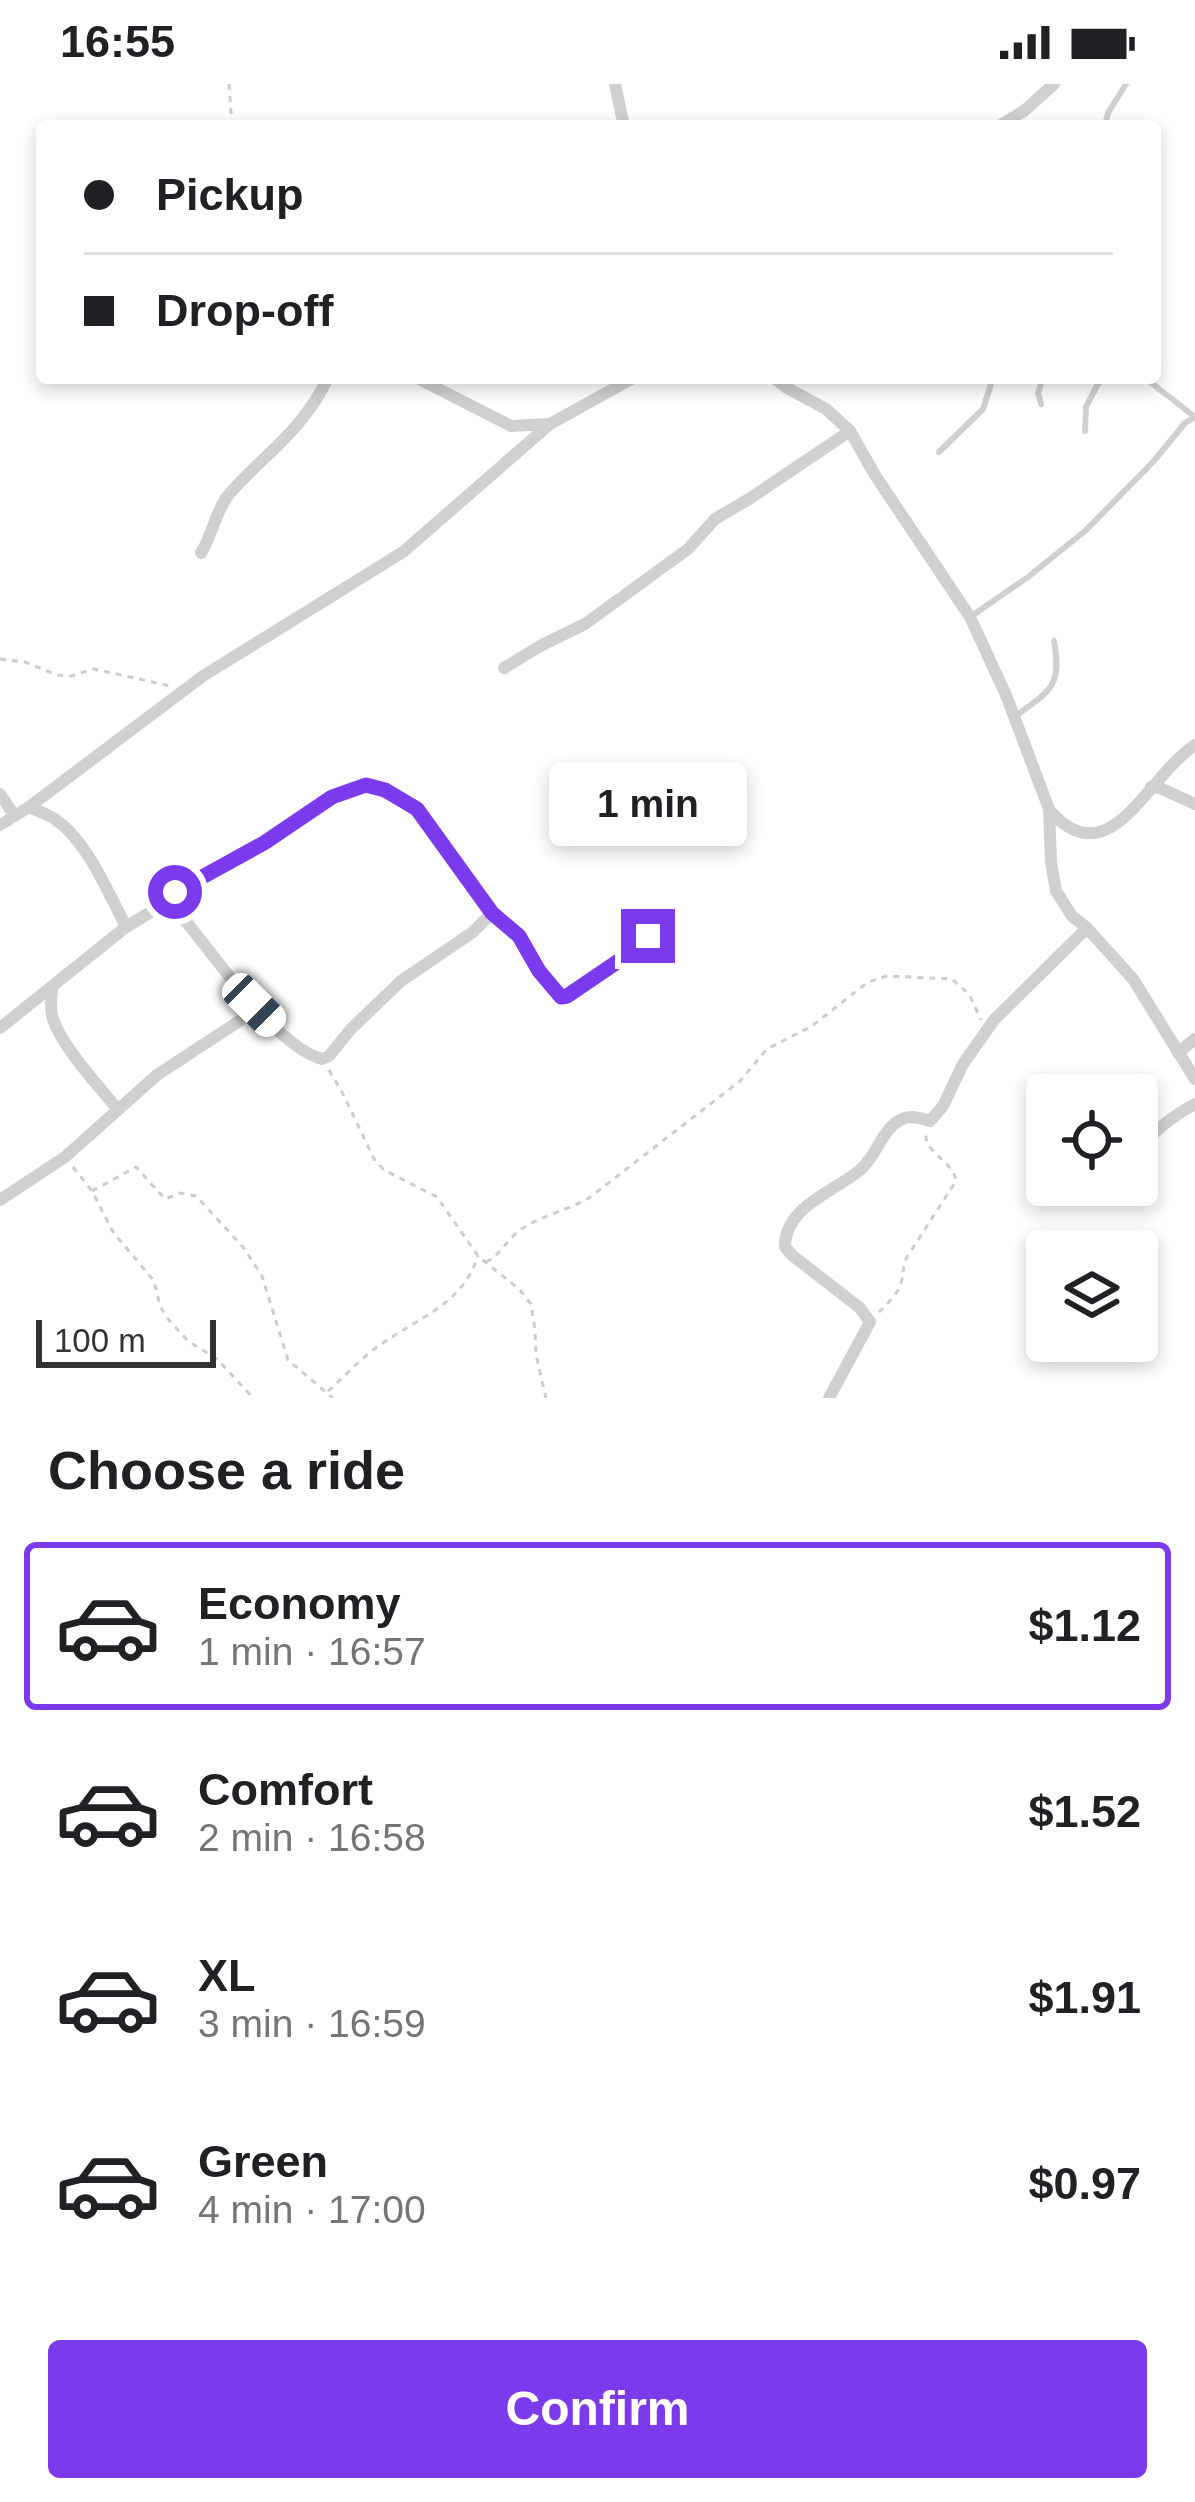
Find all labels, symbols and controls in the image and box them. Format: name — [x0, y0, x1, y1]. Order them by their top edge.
text: 16:55 — [60, 16, 175, 67]
text: Pickup — [156, 169, 304, 220]
text: Drop-off — [156, 285, 333, 336]
callout: 1 min — [549, 762, 747, 846]
text: 1 min — [597, 782, 699, 825]
route start — [148, 865, 202, 919]
route end — [621, 909, 675, 963]
car — [216, 967, 292, 1043]
map controls — [1026, 1074, 1158, 1362]
button: locate — [1026, 1074, 1158, 1206]
button: layers — [1026, 1230, 1158, 1362]
scale bar — [36, 1314, 216, 1367]
text: 100 m — [54, 1322, 146, 1359]
text: Choose a ride — [48, 1440, 405, 1500]
icon: car — [54, 1572, 162, 1680]
text: Economy — [198, 1578, 401, 1629]
text: $1.12 — [1028, 1600, 1141, 1651]
text: 1 min · 16:57 — [198, 1630, 426, 1673]
icon: car — [54, 1758, 162, 1866]
text: Comfort — [198, 1764, 373, 1815]
text: $1.52 — [1028, 1786, 1141, 1837]
text: 2 min · 16:58 — [198, 1816, 426, 1859]
icon: car — [54, 1944, 162, 2052]
text: XL — [198, 1950, 256, 2001]
text: $1.91 — [1028, 1972, 1141, 2023]
text: 3 min · 16:59 — [198, 2002, 426, 2045]
icon: car — [54, 2130, 162, 2238]
text: Green — [198, 2136, 328, 2187]
text: $0.97 — [1028, 2158, 1141, 2209]
text: 4 min · 17:00 — [198, 2188, 426, 2231]
button: Confirm — [48, 2340, 1147, 2478]

